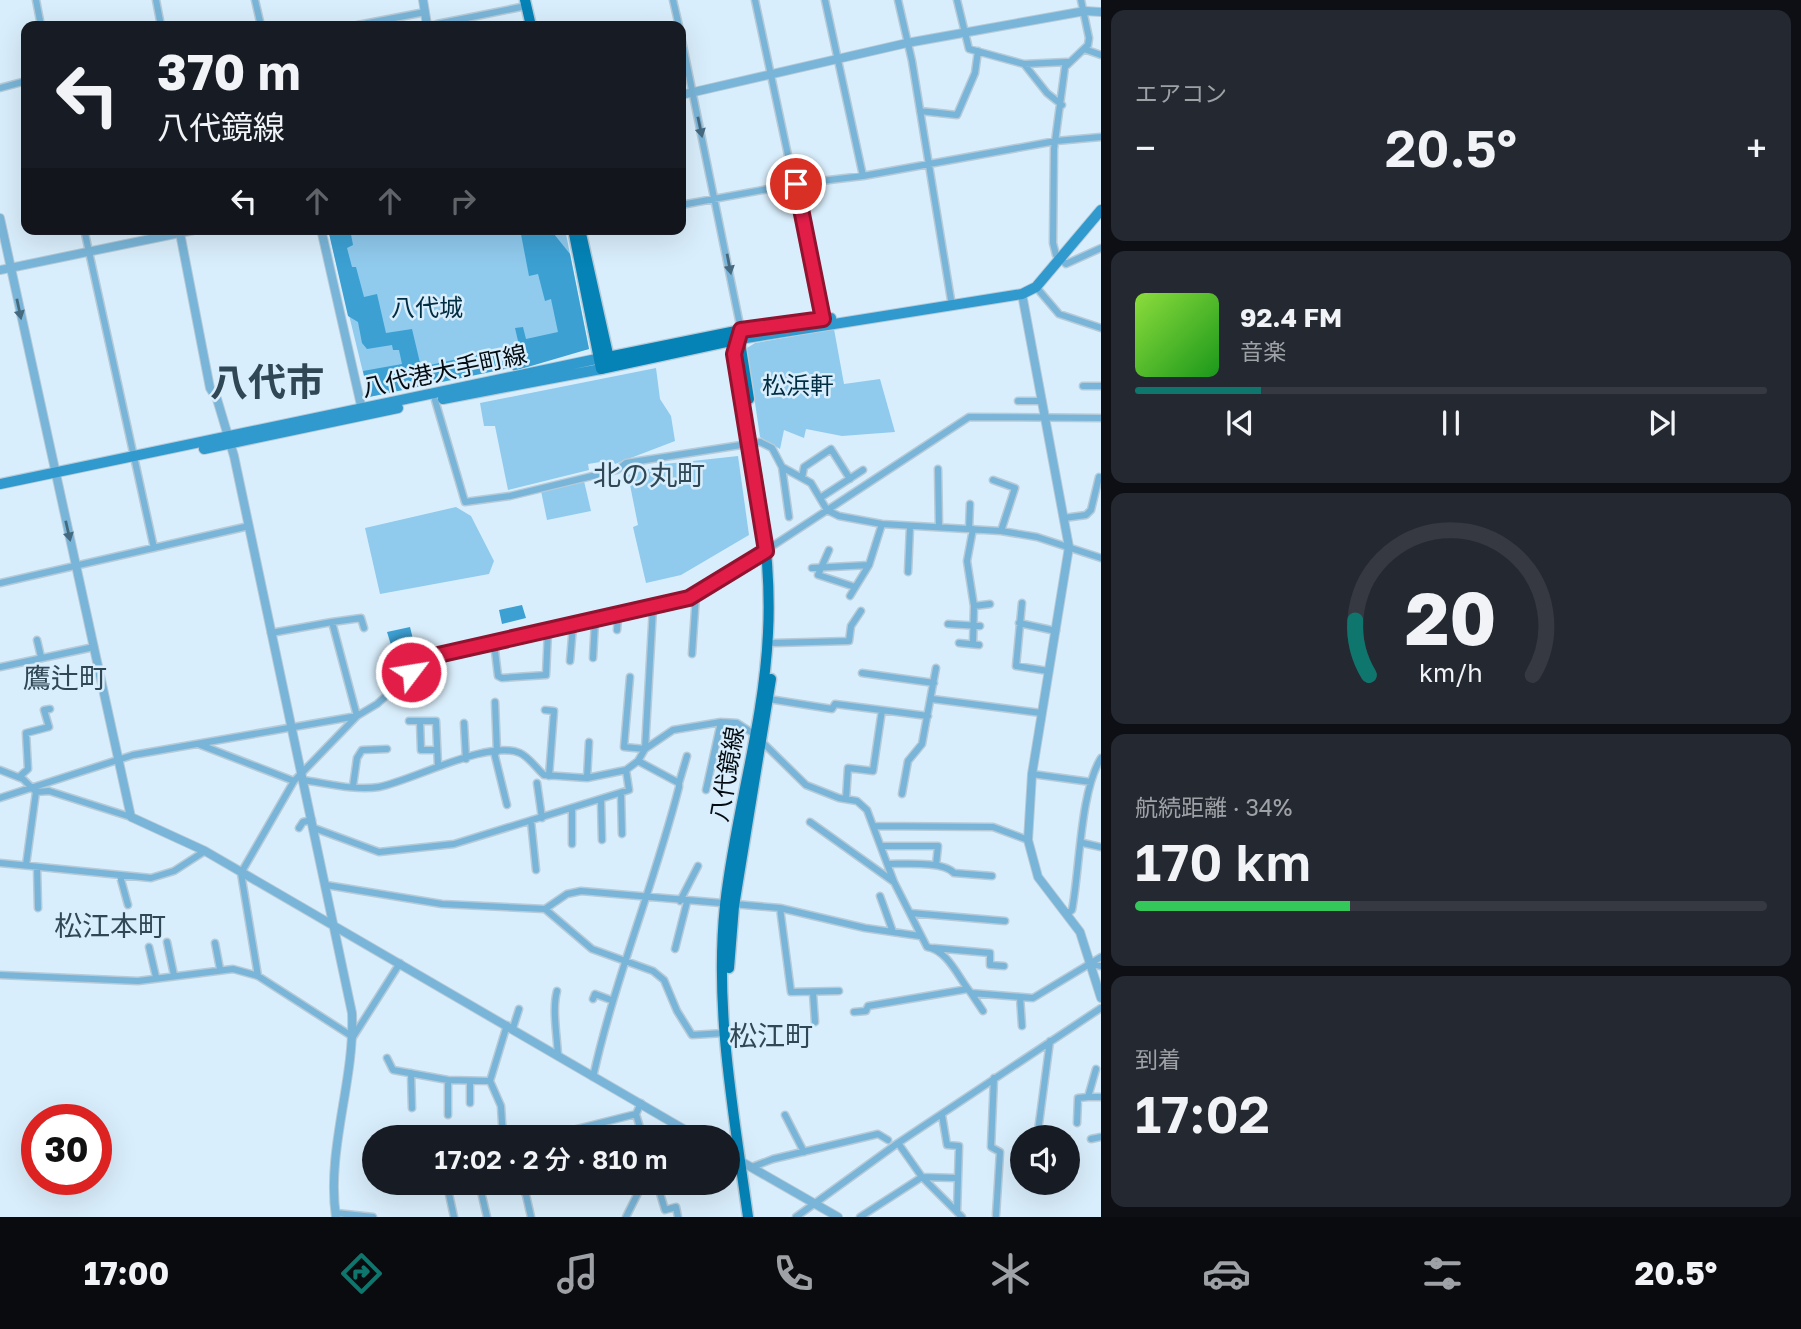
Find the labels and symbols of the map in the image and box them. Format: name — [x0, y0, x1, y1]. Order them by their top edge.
one-way arrow — [695, 116, 706, 138]
pin — [766, 154, 826, 214]
one-way arrow — [723, 254, 734, 276]
park label: 八代城 — [391, 292, 463, 321]
one-way arrow — [14, 298, 25, 320]
street label: 八代港大手町線 — [359, 338, 529, 402]
district label: 八代市 — [210, 359, 324, 404]
park label: 松浜軒 — [762, 370, 834, 399]
district label: 北の丸町 — [593, 458, 705, 491]
one-way arrow — [62, 521, 73, 543]
position arrow — [374, 635, 448, 709]
district label: 鷹辻町 — [23, 661, 107, 694]
street label: 八代鏡線 — [703, 724, 749, 824]
district label: 松江本町 — [54, 909, 166, 942]
district label: 松江町 — [729, 1019, 813, 1052]
speed limit sign: 30 — [21, 1104, 112, 1195]

